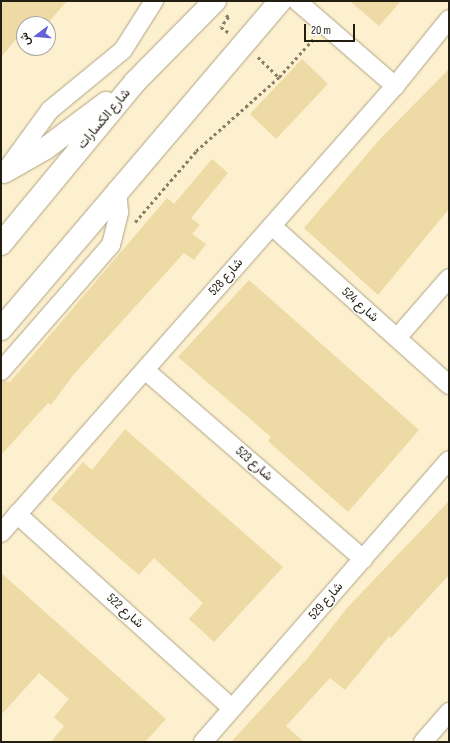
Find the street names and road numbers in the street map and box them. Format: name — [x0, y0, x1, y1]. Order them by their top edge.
street label: شارع الكسارات — [74, 86, 134, 152]
street label: شارع 528 — [206, 255, 246, 299]
street label: شارع 524 — [338, 284, 382, 326]
street label: شارع 523 — [232, 444, 276, 484]
street label: شارع 529 — [306, 579, 346, 623]
street label: شارع 522 — [103, 590, 147, 632]

